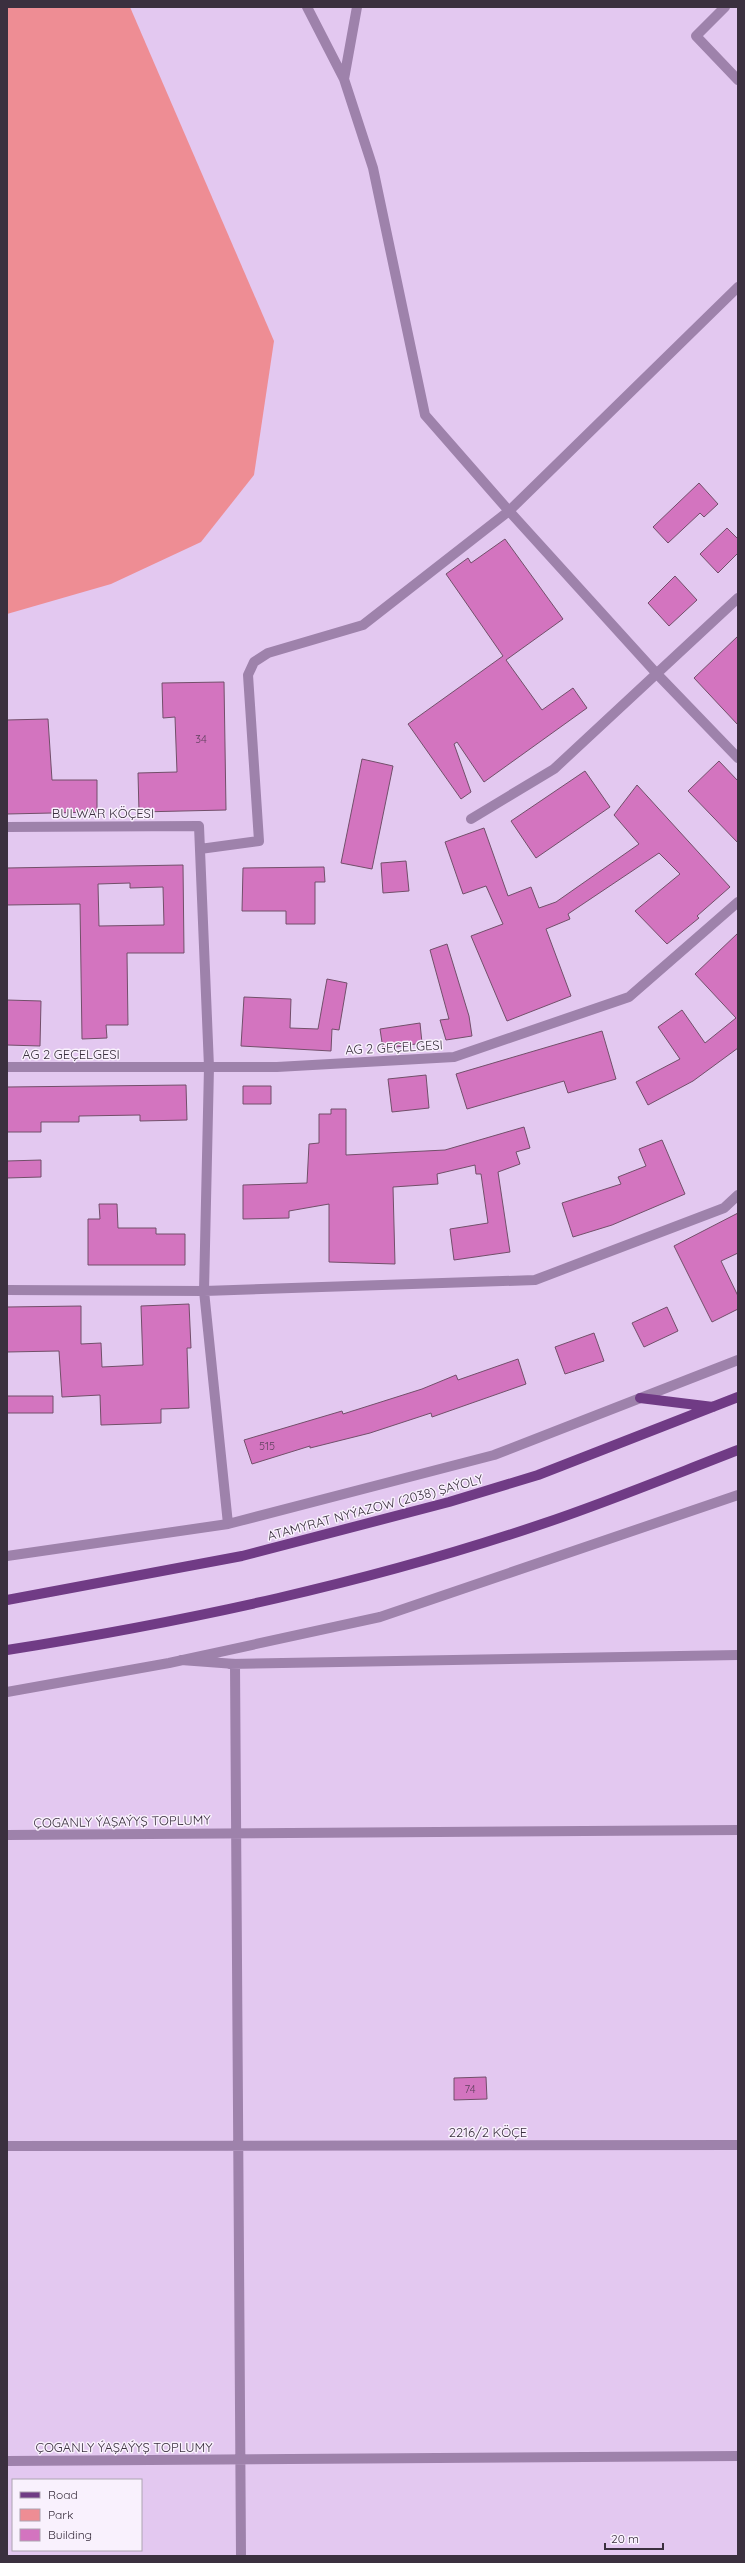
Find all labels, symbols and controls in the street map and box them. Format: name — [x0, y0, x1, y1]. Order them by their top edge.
house number: 34 — [195, 732, 207, 746]
street label: BULWAR KÖÇESI — [52, 805, 154, 821]
street label: AG 2 GEÇELGESI — [345, 1036, 443, 1058]
street label: AG 2 GEÇELGESI — [22, 1046, 120, 1062]
house number: 515 — [259, 1439, 275, 1453]
street label: ATAMYRAT NYÝAZOW (2038) ŞAÝOLY — [265, 1470, 485, 1544]
street label: ÇOGANLY ÝAŞAÝYŞ TOPLUMY — [33, 1811, 211, 1831]
house number: 74 — [465, 2082, 476, 2096]
street label: 2216/2 KÖÇE — [449, 2124, 527, 2140]
street label: ÇOGANLY ÝAŞAÝYŞ TOPLUMY — [35, 2439, 213, 2455]
legend — [12, 2479, 142, 2551]
text: Road — [48, 2487, 78, 2502]
text: Park — [48, 2507, 73, 2522]
scale bar — [605, 2525, 663, 2551]
text: Building — [48, 2527, 92, 2542]
text: 20 m — [611, 2531, 639, 2546]

